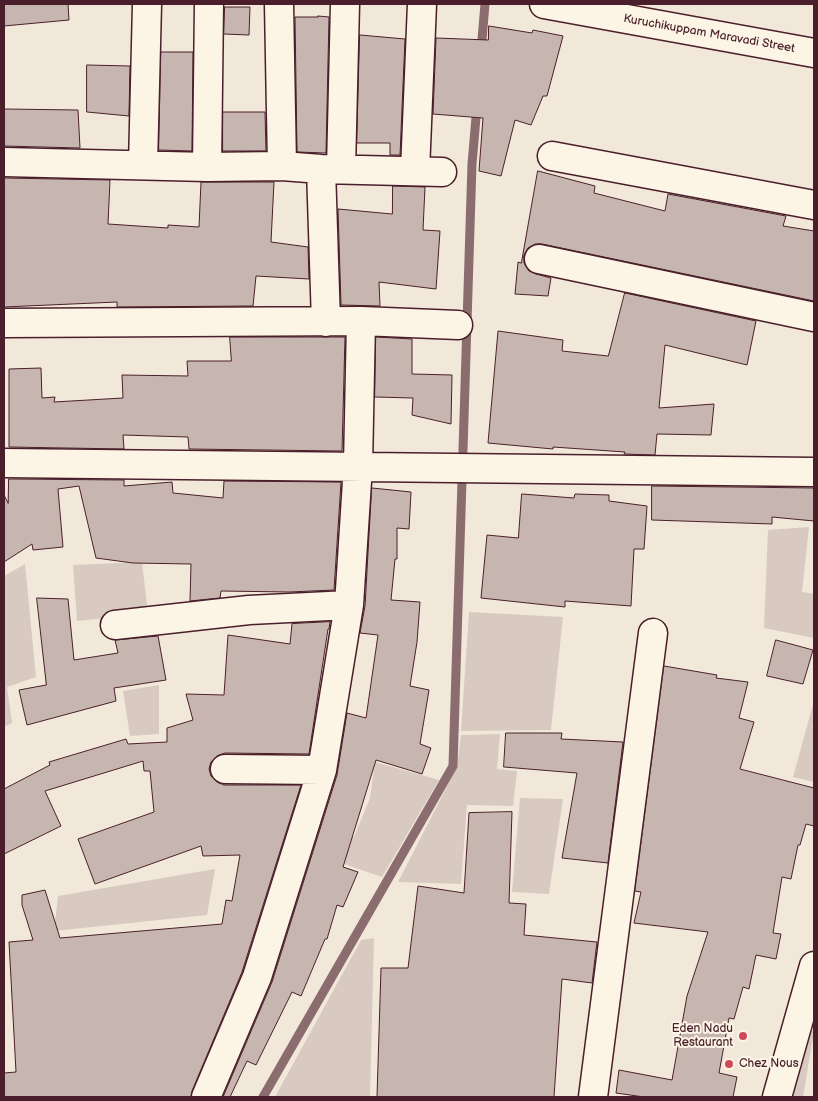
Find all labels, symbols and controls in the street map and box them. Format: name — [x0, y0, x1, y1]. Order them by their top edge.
street label: Kuruchikuppam Maravadi Street — [622, 12, 796, 56]
place label: Eden Nadu Restaurant — [672, 1022, 733, 1050]
marker: Eden Nadu Restaurant — [737, 1030, 749, 1042]
place label: Chez Nous — [739, 1057, 799, 1071]
marker: Chez Nous — [723, 1058, 735, 1070]

